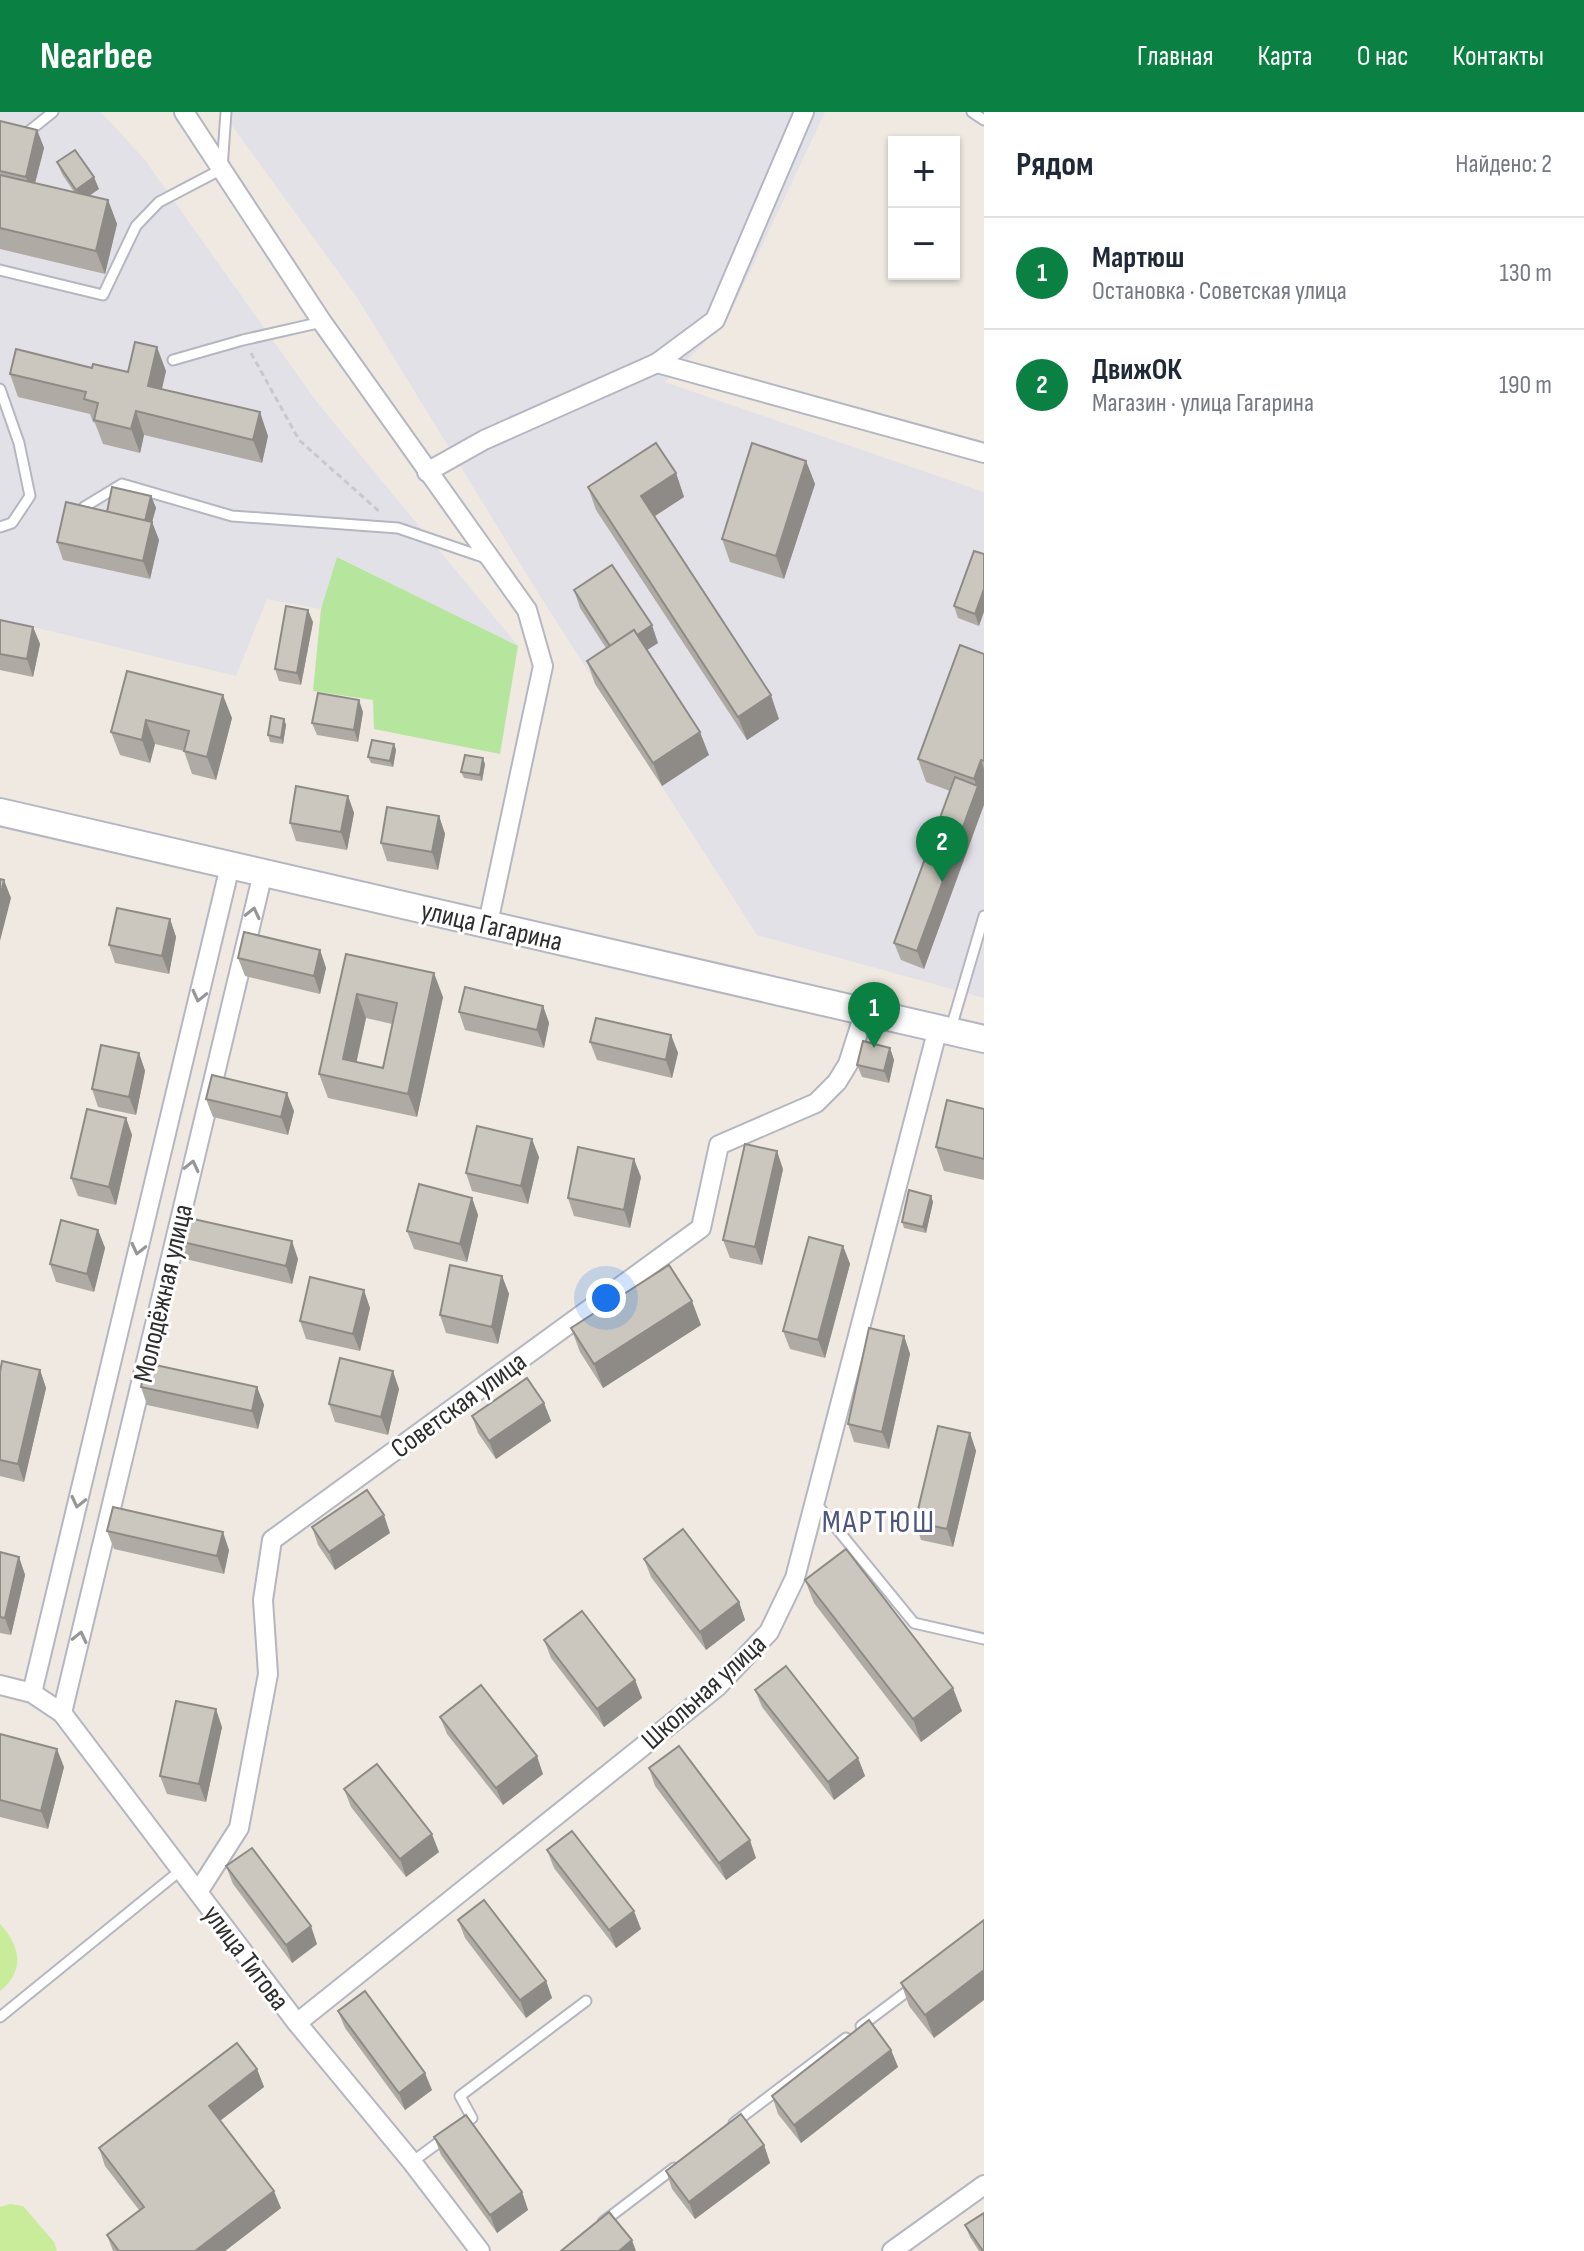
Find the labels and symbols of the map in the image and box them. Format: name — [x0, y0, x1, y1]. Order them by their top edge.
pin: 2 — [916, 816, 968, 882]
street label: улица Гагарина — [418, 894, 566, 959]
one-way arrow — [244, 907, 261, 921]
pin: 1 — [848, 982, 900, 1048]
one-way arrow — [191, 989, 208, 1002]
one-way arrow — [183, 1160, 200, 1174]
street label: Молодёжная улица — [127, 1201, 200, 1386]
one-way arrow — [131, 1242, 148, 1255]
your location — [586, 1278, 626, 1318]
street label: Советская улица — [385, 1345, 533, 1465]
one-way arrow — [70, 1494, 87, 1508]
district label: МАРТЮШ — [822, 1503, 936, 1542]
street label: Школьная улица — [635, 1628, 773, 1757]
one-way arrow — [71, 1630, 88, 1644]
street label: улица Титова — [196, 1899, 296, 2017]

